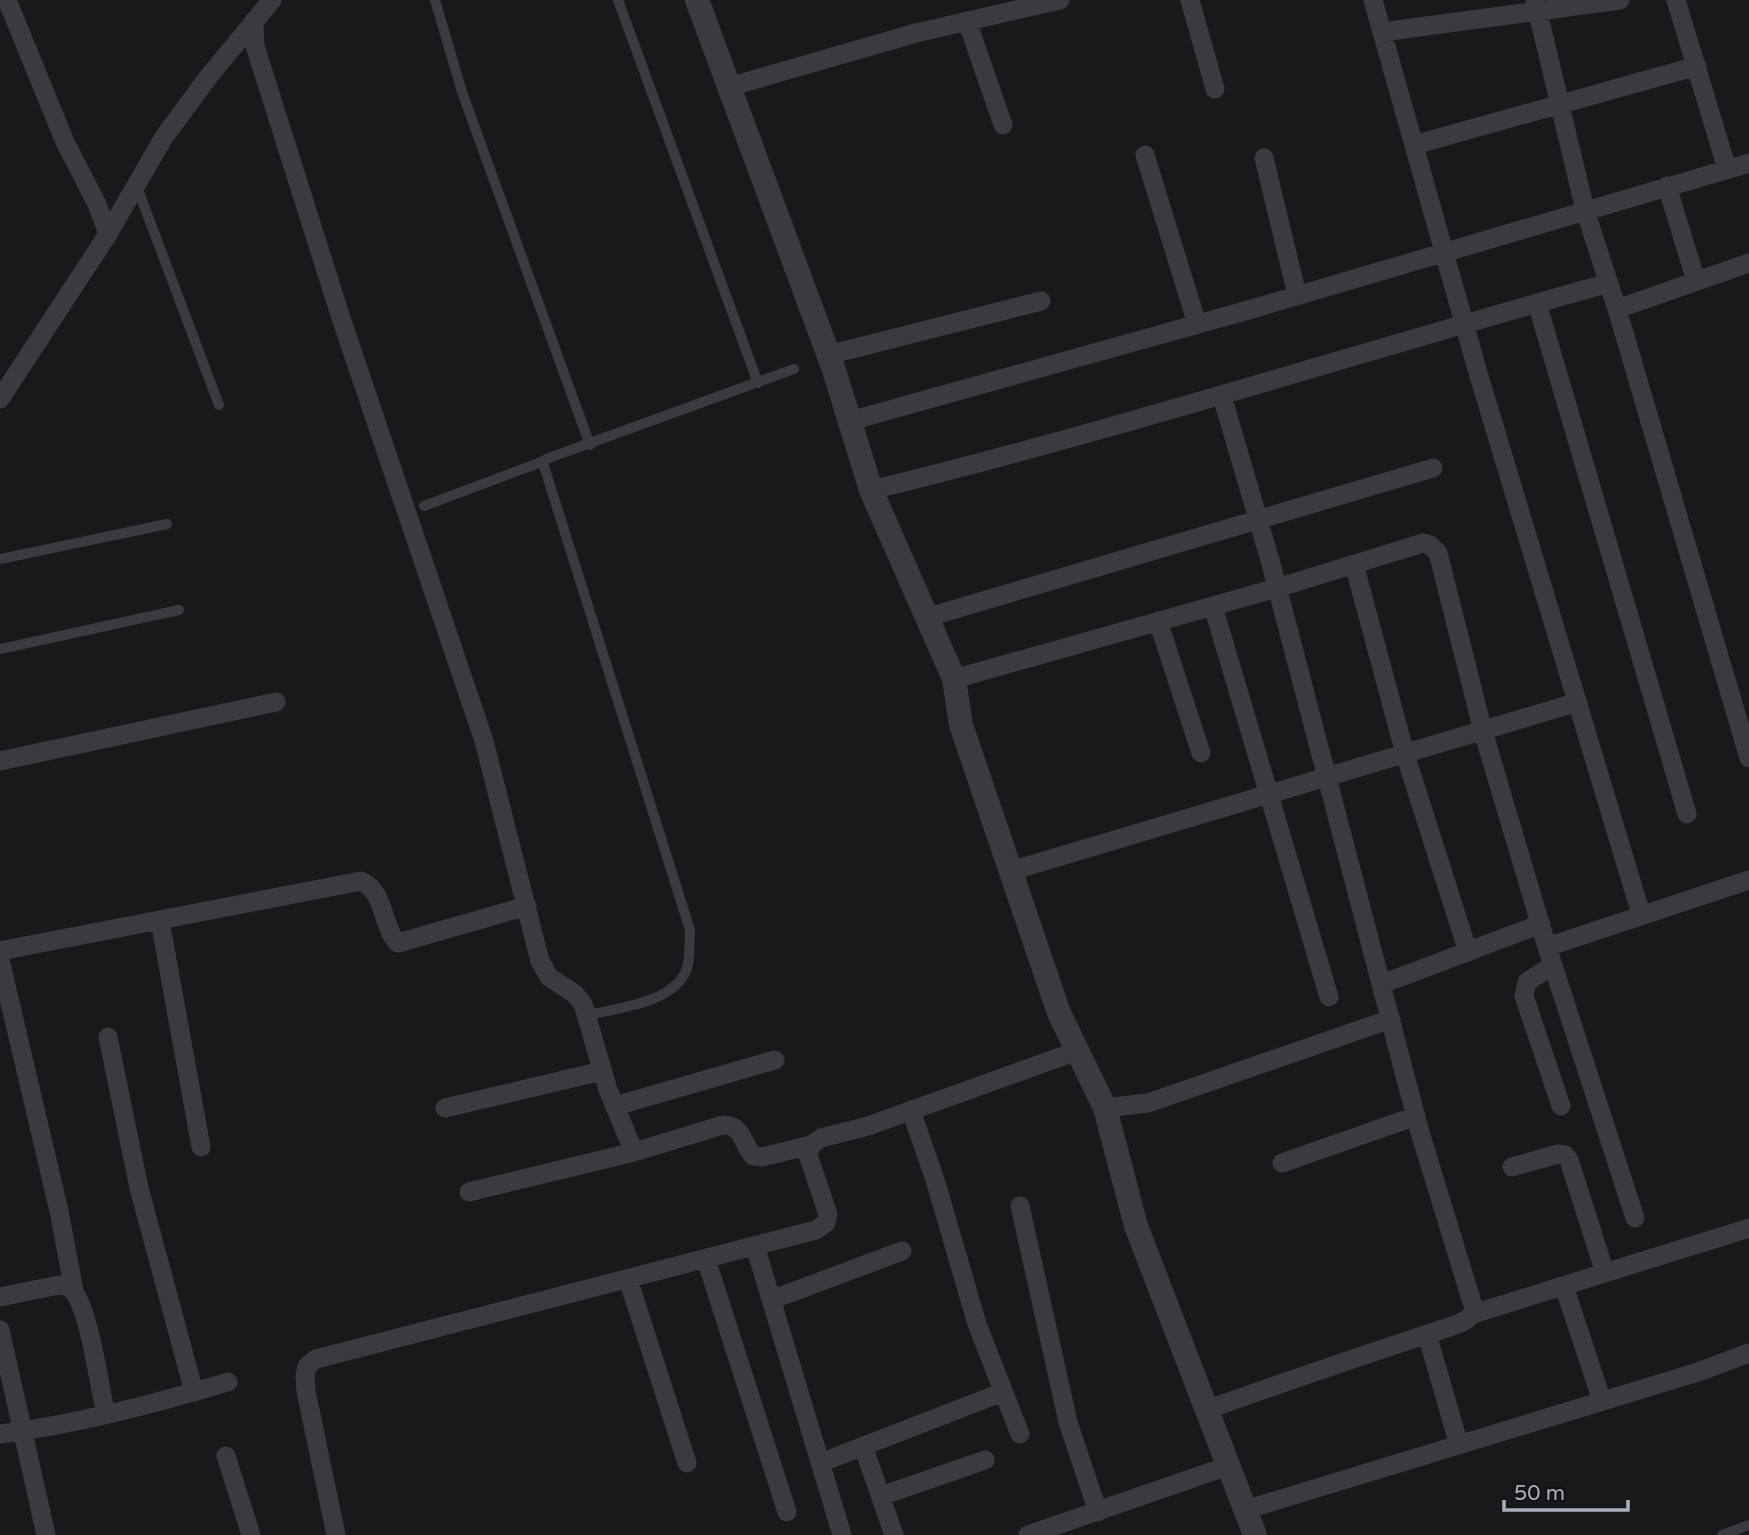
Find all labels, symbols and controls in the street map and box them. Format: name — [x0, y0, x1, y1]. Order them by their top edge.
scale bar — [1504, 1468, 1628, 1512]
text: 50 m — [1514, 1481, 1565, 1506]

